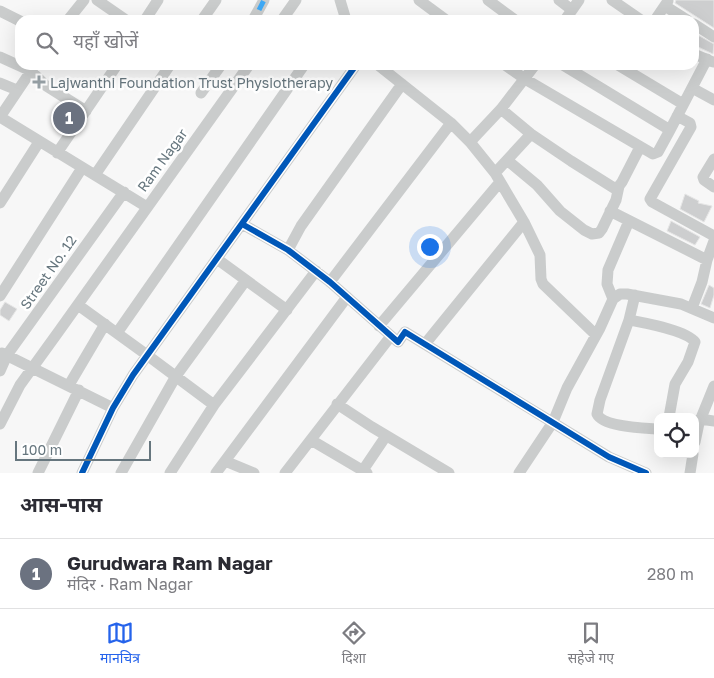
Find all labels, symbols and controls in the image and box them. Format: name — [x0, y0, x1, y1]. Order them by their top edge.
search box — [15, 15, 699, 70]
icon: search — [33, 29, 61, 57]
text: यहाँ खोजें — [73, 29, 138, 52]
place label: Lajwanthi Foundation Trust Physiotherapy — [50, 74, 333, 91]
marker: Lajwanthi Foundation Trust Physiotherapy — [32, 75, 46, 89]
pin: 1 — [53, 99, 85, 137]
street label: Ram Nagar — [133, 125, 191, 195]
street label: Street No. 12 — [16, 232, 80, 312]
your location — [417, 234, 443, 260]
map controls — [654, 413, 699, 458]
button: locate — [654, 413, 699, 458]
scale bar — [15, 438, 151, 461]
text: 100 m — [22, 441, 62, 458]
text: आस-पास — [20, 491, 102, 517]
text: Gurudwara Ram Nagar — [67, 551, 273, 574]
text: 1 — [32, 564, 40, 584]
text: 280 m — [647, 564, 694, 584]
text: मंदिर · Ram Nagar — [67, 574, 193, 594]
tab: मानचित्र — [100, 619, 140, 669]
tab: दिशा — [340, 619, 368, 669]
tab: सहेजे गए — [568, 619, 614, 669]

